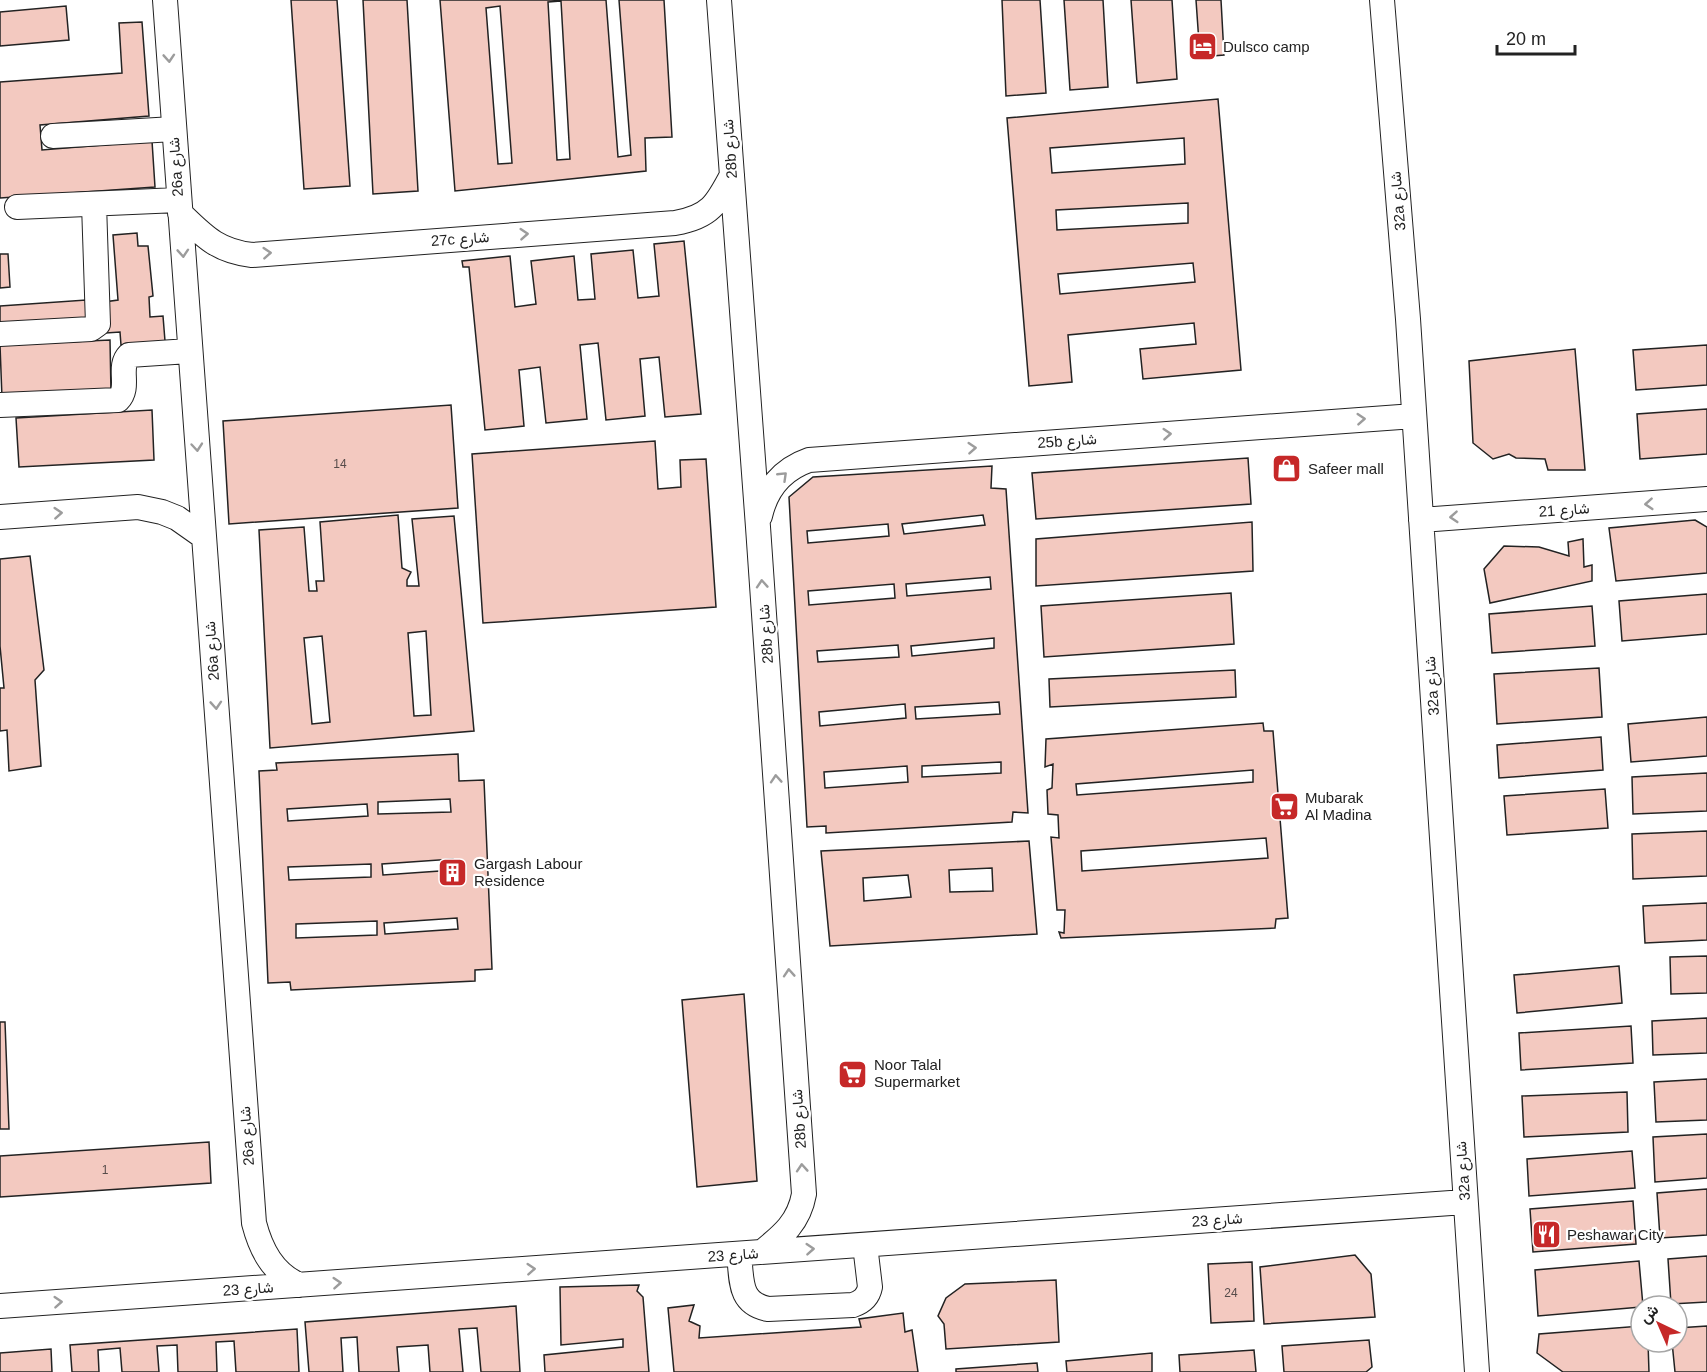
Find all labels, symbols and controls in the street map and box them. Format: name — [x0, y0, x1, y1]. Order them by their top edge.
scale bar — [1497, 18, 1575, 56]
text: 20 m — [1506, 29, 1546, 49]
hotel icon: Dulsco camp — [1186, 31, 1218, 63]
place label: Dulsco camp — [1223, 38, 1310, 55]
one-way arrow — [162, 54, 175, 63]
street label: 28b شارع — [719, 118, 743, 179]
street label: 26a شارع — [165, 136, 189, 197]
street label: 32a شارع — [1386, 170, 1412, 231]
street label: 27c شارع — [430, 228, 490, 252]
one-way arrow — [520, 228, 529, 241]
one-way arrow — [263, 247, 272, 260]
one-way arrow — [176, 248, 189, 257]
one-way arrow — [1357, 413, 1366, 426]
one-way arrow — [1162, 427, 1171, 440]
street label: 25b شارع — [1037, 430, 1098, 454]
one-way arrow — [968, 442, 977, 455]
one-way arrow — [190, 443, 203, 452]
shop icon: Safeer mall — [1271, 453, 1303, 485]
house number: 14 — [333, 457, 347, 471]
place label: Safeer mall — [1308, 460, 1384, 477]
one-way arrow — [775, 472, 786, 483]
one-way arrow — [1644, 497, 1653, 510]
street label: شارع 21 — [1538, 499, 1590, 523]
one-way arrow — [54, 507, 63, 520]
one-way arrow — [1450, 511, 1459, 524]
one-way arrow — [756, 580, 769, 589]
street label: 28b شارع — [755, 603, 779, 664]
street label: 26a شارع — [201, 620, 225, 681]
street label: 32a شارع — [1421, 655, 1445, 716]
one-way arrow — [209, 700, 222, 709]
one-way arrow — [769, 774, 782, 783]
place label: Mubarak Al Madina — [1305, 789, 1372, 823]
supermarket icon: Mubarak Al Madina — [1268, 791, 1300, 823]
place label: Gargash Labour Residence — [474, 855, 582, 889]
building icon: Gargash Labour Residence — [437, 857, 469, 889]
one-way arrow — [783, 969, 796, 978]
place label: Noor Talal Supermarket — [874, 1056, 961, 1090]
supermarket icon: Noor Talal Supermarket — [837, 1058, 869, 1090]
street label: 28b شارع — [788, 1088, 812, 1149]
street label: 26a شارع — [236, 1105, 260, 1166]
street label: 32a شارع — [1452, 1140, 1476, 1201]
house number: 1 — [102, 1163, 109, 1177]
one-way arrow — [796, 1163, 809, 1172]
street label: شارع 23 — [1191, 1209, 1243, 1233]
restaurant icon: Peshawar City — [1530, 1219, 1562, 1251]
place label: Peshawar City — [1567, 1226, 1664, 1243]
one-way arrow — [805, 1243, 814, 1256]
street label: شارع 23 — [707, 1244, 759, 1268]
one-way arrow — [527, 1262, 536, 1275]
one-way arrow — [332, 1276, 341, 1289]
street label: شارع 23 — [222, 1278, 274, 1302]
house number: 24 — [1224, 1286, 1238, 1300]
north arrow — [1629, 1294, 1689, 1354]
one-way arrow — [54, 1295, 63, 1308]
text: ش — [1636, 1301, 1662, 1327]

